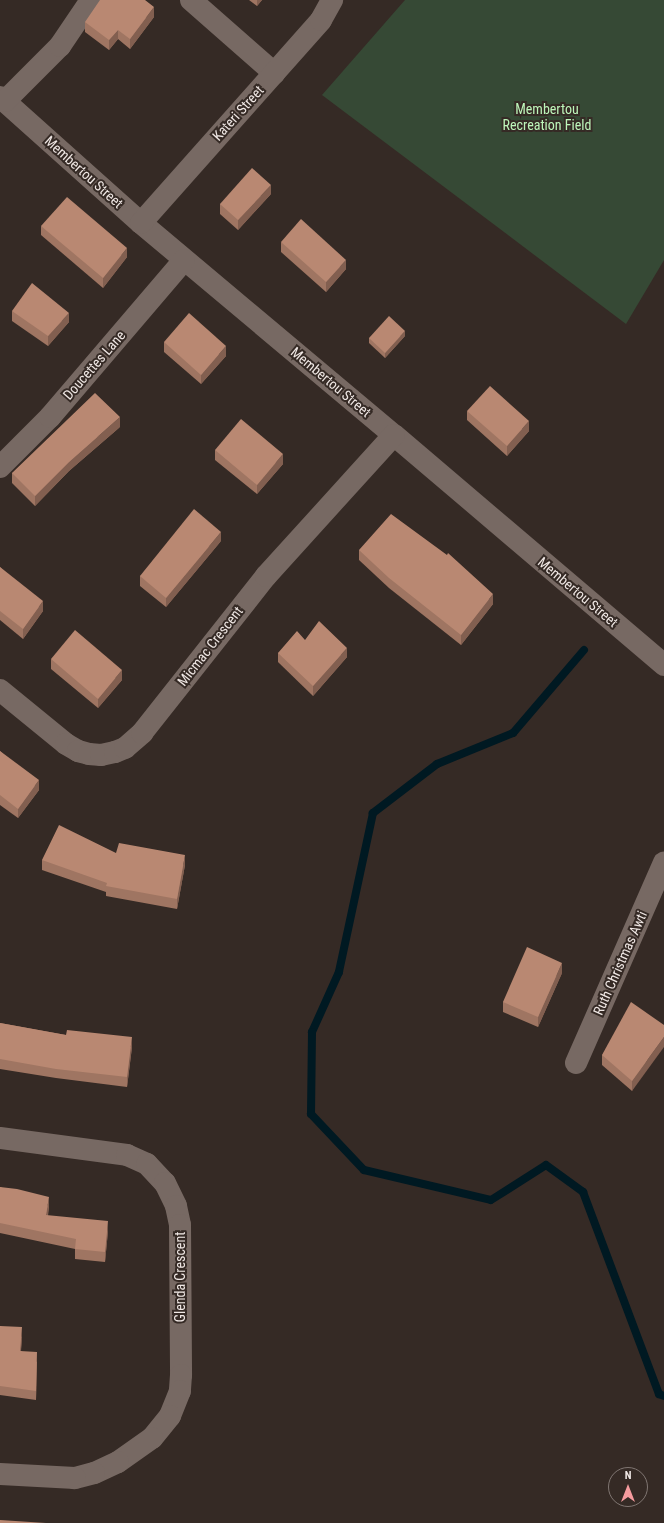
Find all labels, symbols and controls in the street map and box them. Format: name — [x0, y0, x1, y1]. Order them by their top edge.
street label: Kateri Street — [209, 82, 267, 144]
park label: Membertou Recreation Field — [503, 101, 591, 134]
street label: Membertou Street — [41, 132, 127, 212]
street label: Doucettes Lane — [59, 327, 129, 403]
street label: Membertou Street — [287, 344, 375, 420]
street label: Membertou Street — [534, 554, 622, 630]
street label: Micmac Crescent — [174, 603, 246, 689]
street label: Ruth Christmas Awti — [590, 908, 650, 1018]
street label: Glenda Crescent — [172, 1232, 188, 1322]
north arrow — [608, 1467, 648, 1507]
text: N — [625, 1469, 631, 1482]

